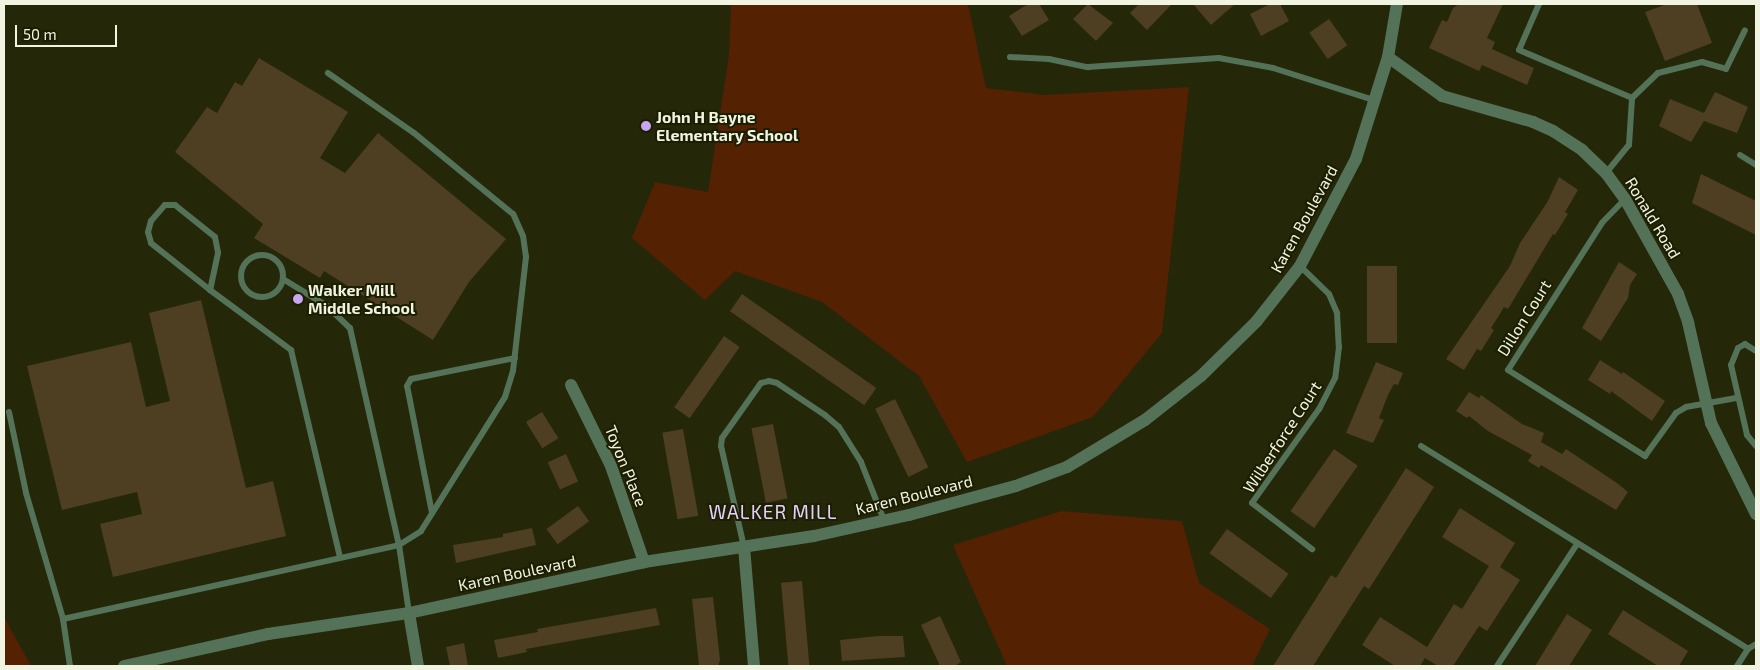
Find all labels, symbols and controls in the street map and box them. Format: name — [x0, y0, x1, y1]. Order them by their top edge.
scale bar — [18, 15, 120, 47]
text: 50 m — [23, 25, 57, 43]
place label: John H Bayne Elementary School — [656, 107, 799, 145]
marker: John H Bayne Elementary School — [640, 120, 652, 132]
street label: Karen Boulevard — [1267, 162, 1341, 276]
street label: Ronald Road — [1621, 174, 1685, 262]
street label: Dillon Court — [1493, 276, 1555, 360]
place label: Walker Mill Middle School — [308, 280, 415, 318]
marker: Walker Mill Middle School — [292, 293, 304, 305]
street label: Wilberforce Court — [1239, 378, 1325, 496]
street label: Toyon Place — [601, 422, 651, 510]
street label: Karen Boulevard — [853, 471, 975, 519]
district label: WALKER MILL — [707, 501, 839, 523]
street label: Karen Boulevard — [456, 551, 578, 595]

